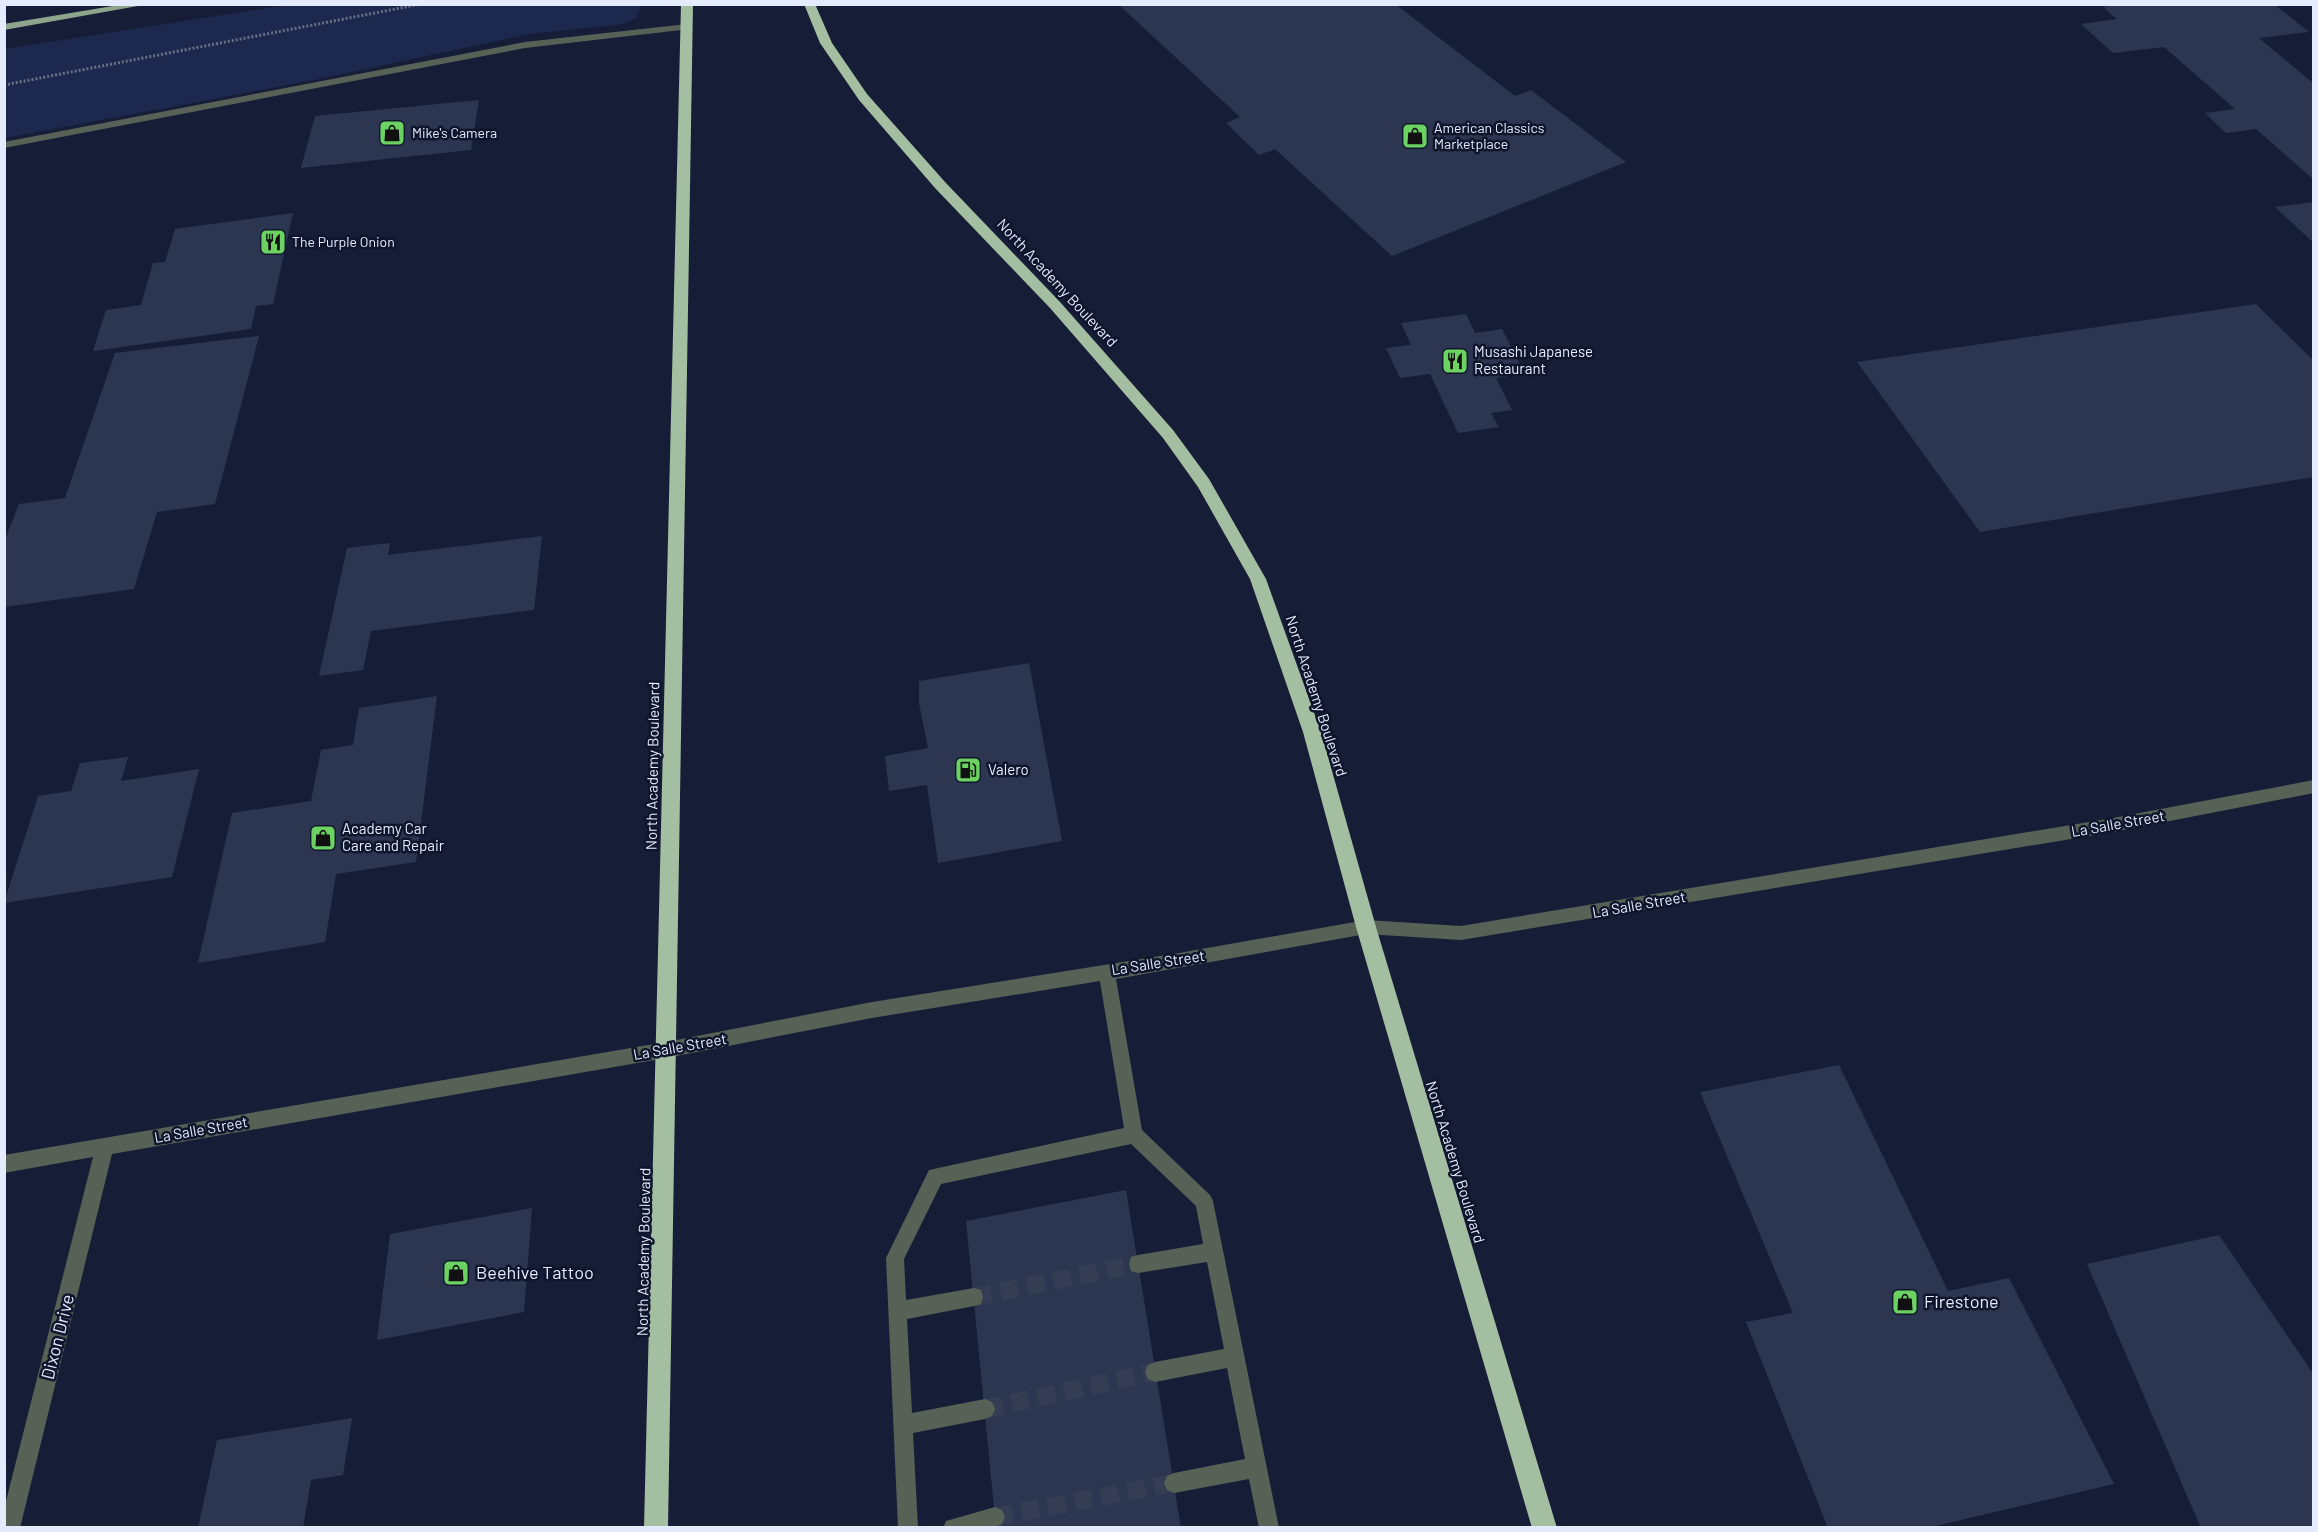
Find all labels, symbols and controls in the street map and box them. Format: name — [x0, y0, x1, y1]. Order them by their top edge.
shop icon: Mike's Camera — [377, 118, 407, 148]
place label: American Classics Marketplace — [1434, 119, 1545, 152]
shop icon: American Classics Marketplace — [1400, 121, 1430, 151]
place label: Mike's Camera — [412, 124, 497, 141]
street label: North Academy Boulevard — [994, 215, 1122, 350]
restaurant icon: The Purple Onion — [258, 227, 288, 257]
place label: The Purple Onion — [292, 233, 395, 250]
place label: Musashi Japanese Restaurant — [1474, 342, 1593, 377]
restaurant icon: Musashi Japanese Restaurant — [1440, 346, 1470, 376]
street label: North Academy Boulevard — [1282, 613, 1352, 779]
street label: North Academy Boulevard — [642, 682, 662, 850]
fuel station icon: Valero — [953, 755, 983, 785]
place label: Valero — [988, 760, 1029, 778]
street label: La Salle Street — [2070, 806, 2166, 840]
place label: Academy Car Care and Repair — [342, 819, 445, 854]
shop icon: Academy Car Care and Repair — [308, 823, 338, 853]
street label: La Salle Street — [1591, 887, 1687, 921]
street label: La Salle Street — [1110, 946, 1206, 978]
street label: La Salle Street — [632, 1029, 728, 1063]
street label: North Academy Boulevard — [1423, 1079, 1489, 1245]
street label: La Salle Street — [153, 1112, 249, 1146]
street label: North Academy Boulevard — [633, 1168, 653, 1336]
shop icon: Beehive Tattoo — [441, 1258, 471, 1288]
place label: Beehive Tattoo — [476, 1261, 594, 1283]
shop icon: Firestone — [1890, 1287, 1920, 1317]
place label: Firestone — [1924, 1290, 1999, 1312]
street label: Dixon Drive — [36, 1292, 78, 1382]

